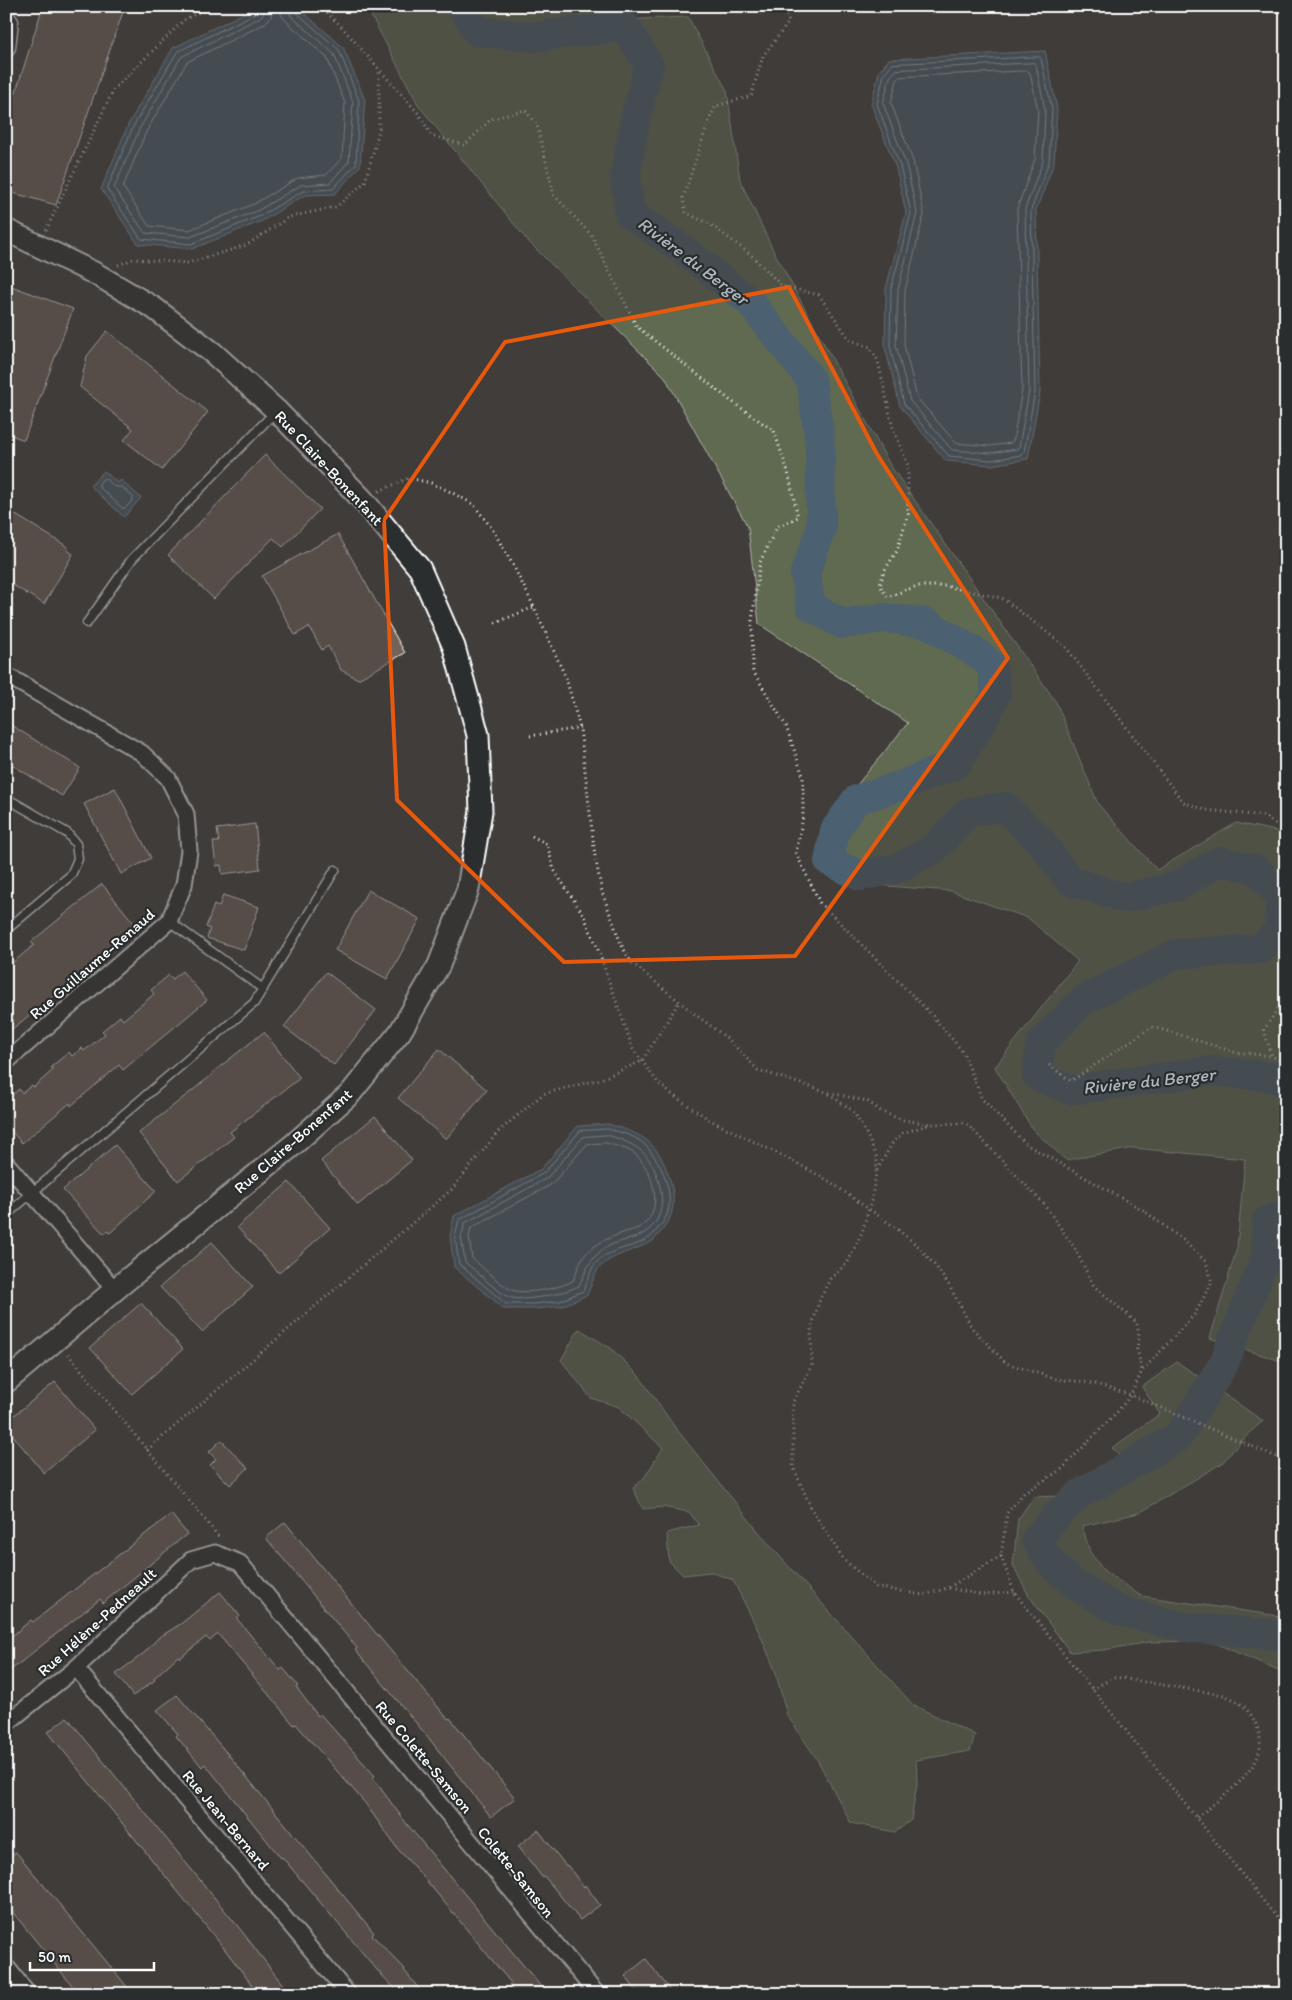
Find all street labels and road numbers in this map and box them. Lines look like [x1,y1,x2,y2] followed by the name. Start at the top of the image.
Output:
[271,407,387,529] street label: Rue Claire-Bonenfant
[26,904,159,1023] street label: Rue Guillaume-Renaud
[230,1085,356,1197] street label: Rue Claire-Bonenfant
[34,1564,160,1680] street label: Rue Hélène-Pedneault
[371,1697,477,1817] street label: Rue Colette-Samson
[179,1766,274,1874] street label: Rue Jean-Bernard
[474,1823,558,1921] street label: Colette-Samson

